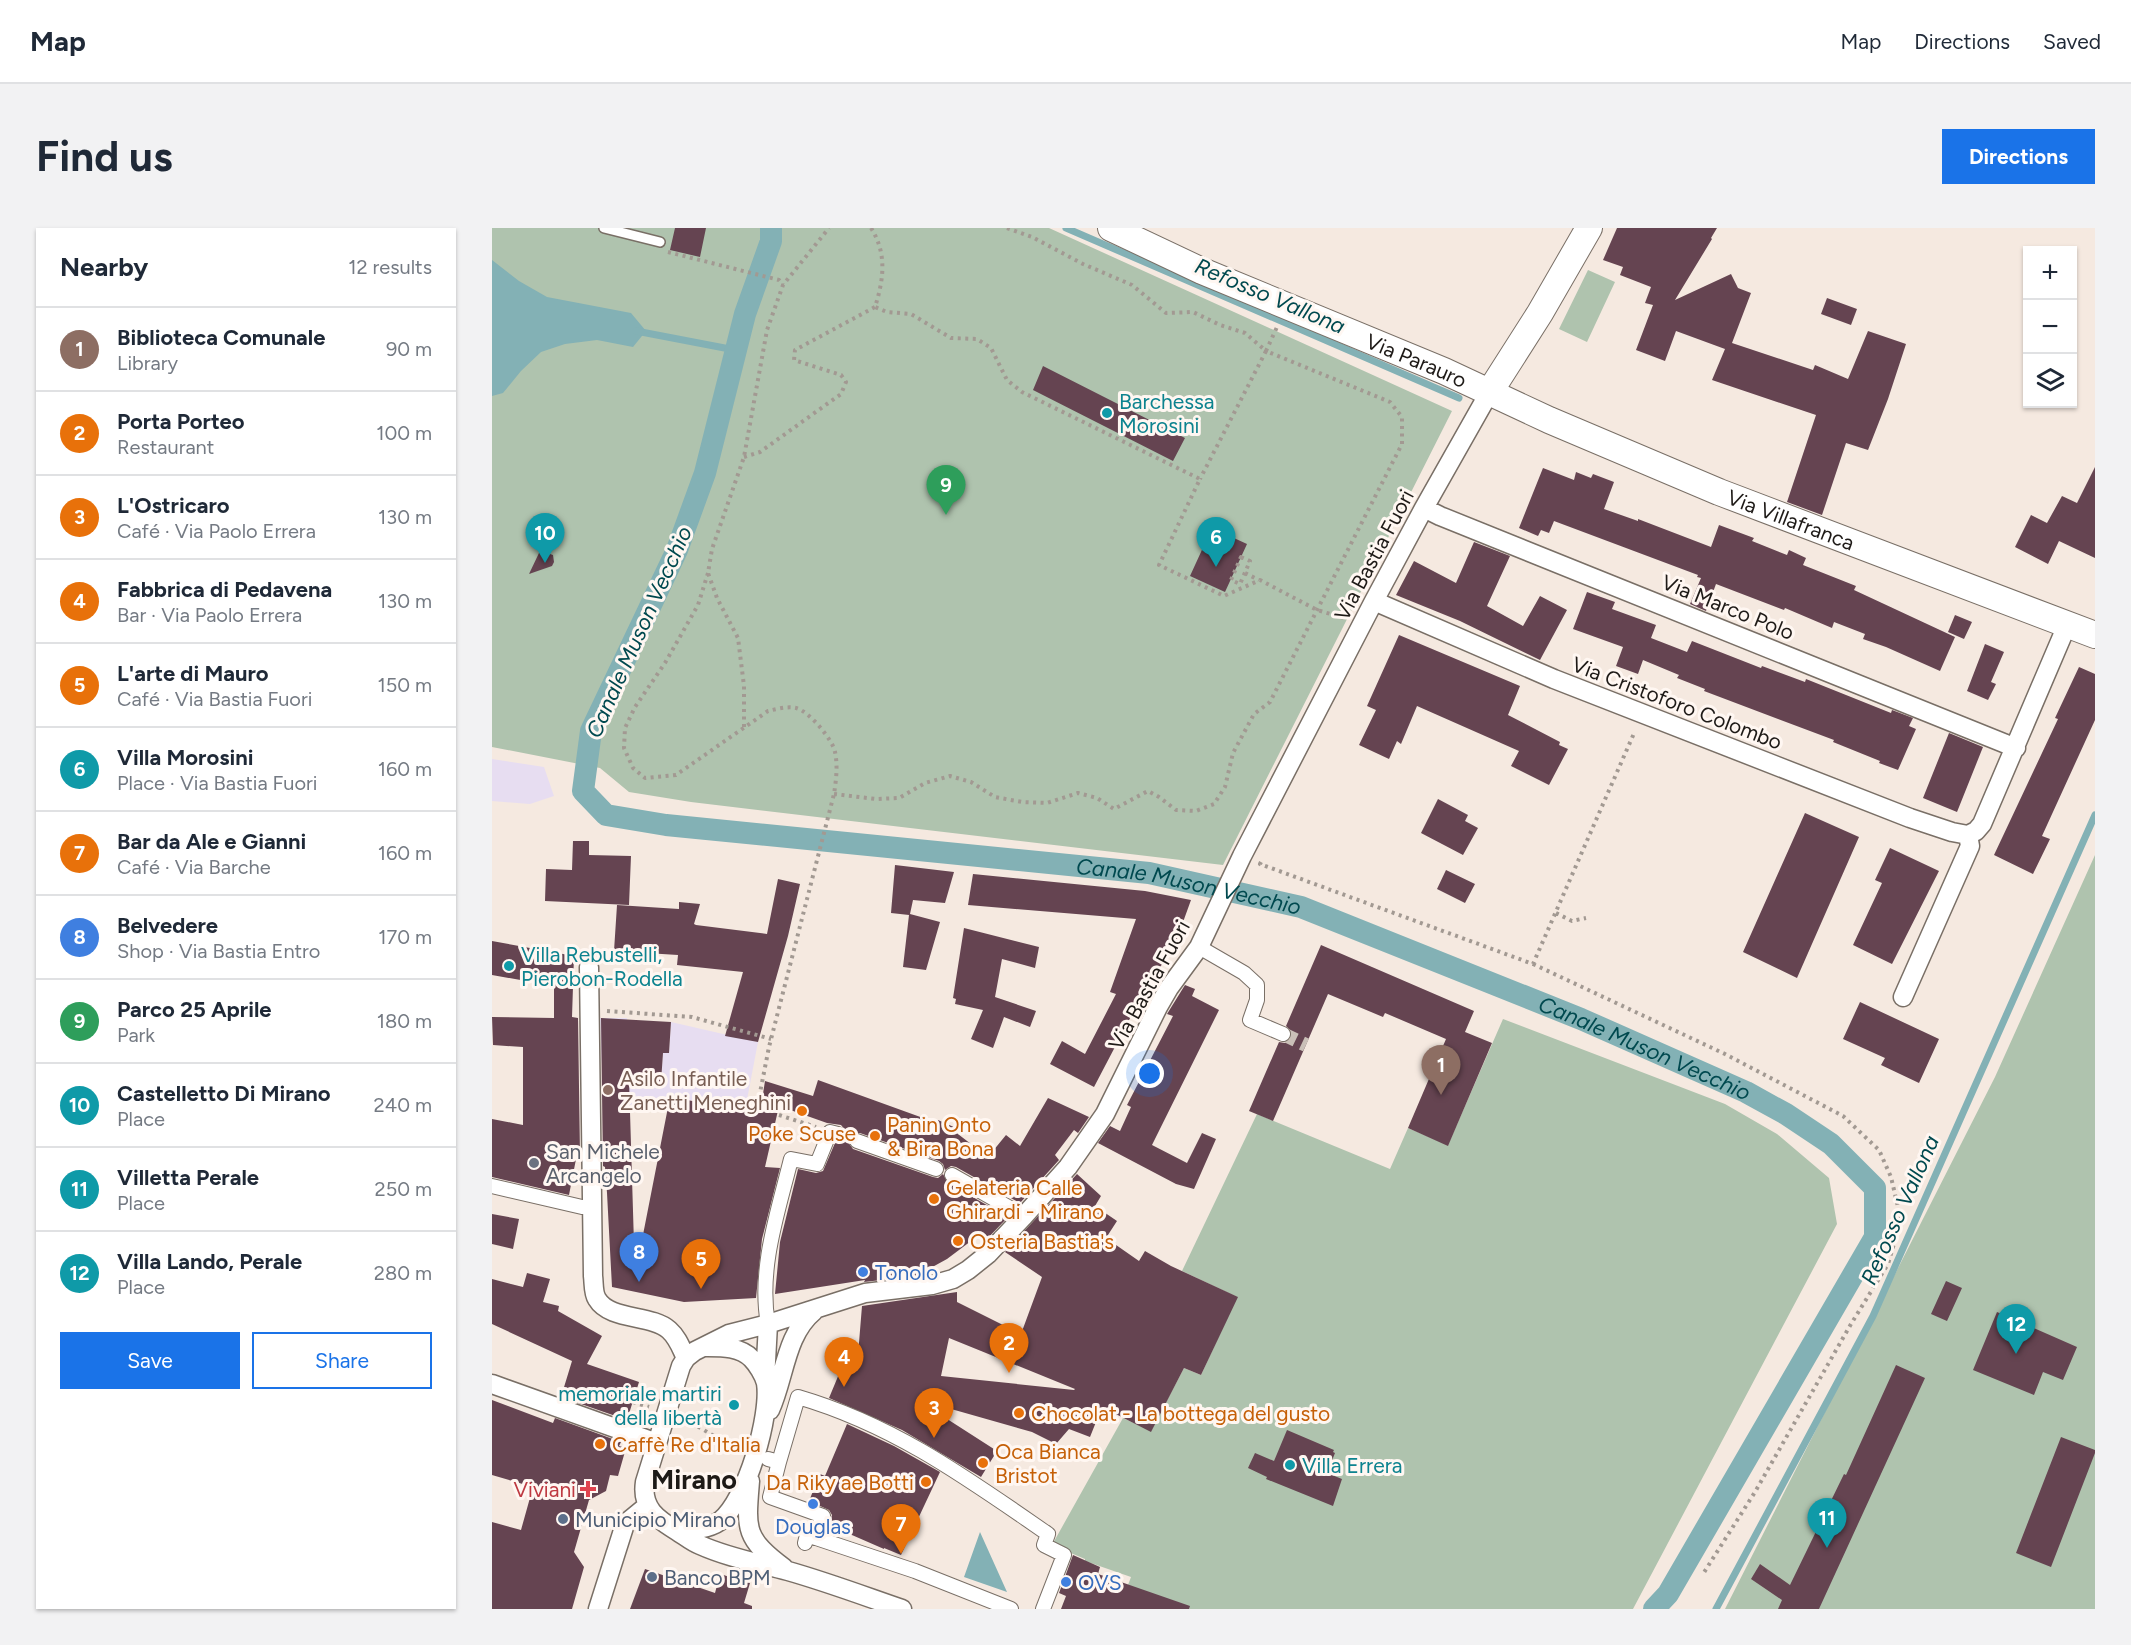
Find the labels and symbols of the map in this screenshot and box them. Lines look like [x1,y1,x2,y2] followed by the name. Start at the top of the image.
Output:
[1191,252,1349,340] water label: Refosso Vallona
[1363,328,1471,392] street label: Via Parauro
[1119,389,1214,438] place label: Barchessa Morosini
[1100,406,1114,420] marker: Barchessa Morosini
[926,466,966,515] pin: 9
[1724,484,1858,555] street label: Via Villafranca
[1329,485,1419,625] street label: Via Bastia Fuori
[526,514,564,563] pin: 10
[1196,518,1236,567] pin: 6
[580,522,698,742] water label: Canale Muson Vecchio
[1658,569,1798,645] street label: Via Marco Polo
[1568,651,1786,755] street label: Via Cristoforo Colombo
[1075,852,1304,920] water label: Canale Muson Vecchio
[1103,916,1195,1054] street label: Via Bastia Fuori
[521,942,683,991] place label: Villa Rebustelli, Pierobon-Rodella
[502,959,516,973] marker: Villa Rebustelli, Pierobon-Rodella
[1535,990,1755,1106] water label: Canale Muson Vecchio
[1422,1046,1460,1095] pin: 1
[1135,1059,1164,1088] your location
[620,1066,791,1115] place label: Asilo Infantile Zanetti Meneghini
[601,1083,615,1097] marker: Asilo Infantile Zanetti Meneghini
[795,1104,809,1118] marker: Poke Scuse
[887,1112,994,1161] place label: Panin Onto & Bira Bona
[748,1121,856,1146] place label: Poke Scuse
[868,1129,882,1143] marker: Panin Onto & Bira Bona
[1855,1131,1945,1289] water label: Refosso Vallona
[546,1139,660,1188] place label: San Michele Arcangelo
[527,1156,541,1170] marker: San Michele Arcangelo
[946,1175,1104,1224] place label: Gelateria Calle Ghirardi - Mirano
[927,1192,941,1206] marker: Gelateria Calle Ghirardi - Mirano
[970,1229,1114,1254] place label: Osteria Bastia's
[620,1232,658,1282] pin: 8
[951,1234,965,1248] marker: Osteria Bastia's
[682,1240,720,1289] pin: 5
[875,1260,938,1285] place label: Tonolo
[856,1265,870,1279] marker: Tonolo
[1996,1304,2036,1354] pin: 12
[990,1324,1028,1373] pin: 2
[824,1338,864,1387] pin: 4
[558,1381,722,1430] place label: memoriale martiri della libertà
[914,1388,954,1438] pin: 3
[727,1398,741,1412] marker: memoriale martiri della libertà
[1031,1401,1330,1426] place label: Chocolat - La bottega del gusto
[1012,1406,1026,1420] marker: Chocolat - La bottega del gusto
[612,1432,761,1457] place label: Caffè Re d'Italia
[593,1437,607,1451] marker: Caffè Re d'Italia
[995,1439,1101,1488] place label: Oca Bianca Bristot
[1302,1453,1402,1478] place label: Villa Errera
[976,1456,990,1470] marker: Oca Bianca Bristot
[1283,1458,1297,1472] marker: Villa Errera
[651,1463,737,1496] district label: Mirano
[766,1470,914,1495] place label: Da Riky ae Botti
[919,1475,933,1489] marker: Da Riky ae Botti
[513,1477,576,1502] place label: Viviani
[581,1482,595,1496] marker: Viviani
[806,1497,820,1511] marker: Douglas
[1808,1498,1846,1548] pin: 11
[882,1504,920,1554] pin: 7
[575,1507,736,1532] place label: Municipio Mirano
[556,1512,570,1526] marker: Municipio Mirano
[775,1514,851,1539] place label: Douglas
[664,1565,771,1590] place label: Banco BPM
[645,1570,659,1584] marker: Banco BPM
[1078,1570,1122,1595] place label: OVS
[1059,1575,1073,1589] marker: OVS

